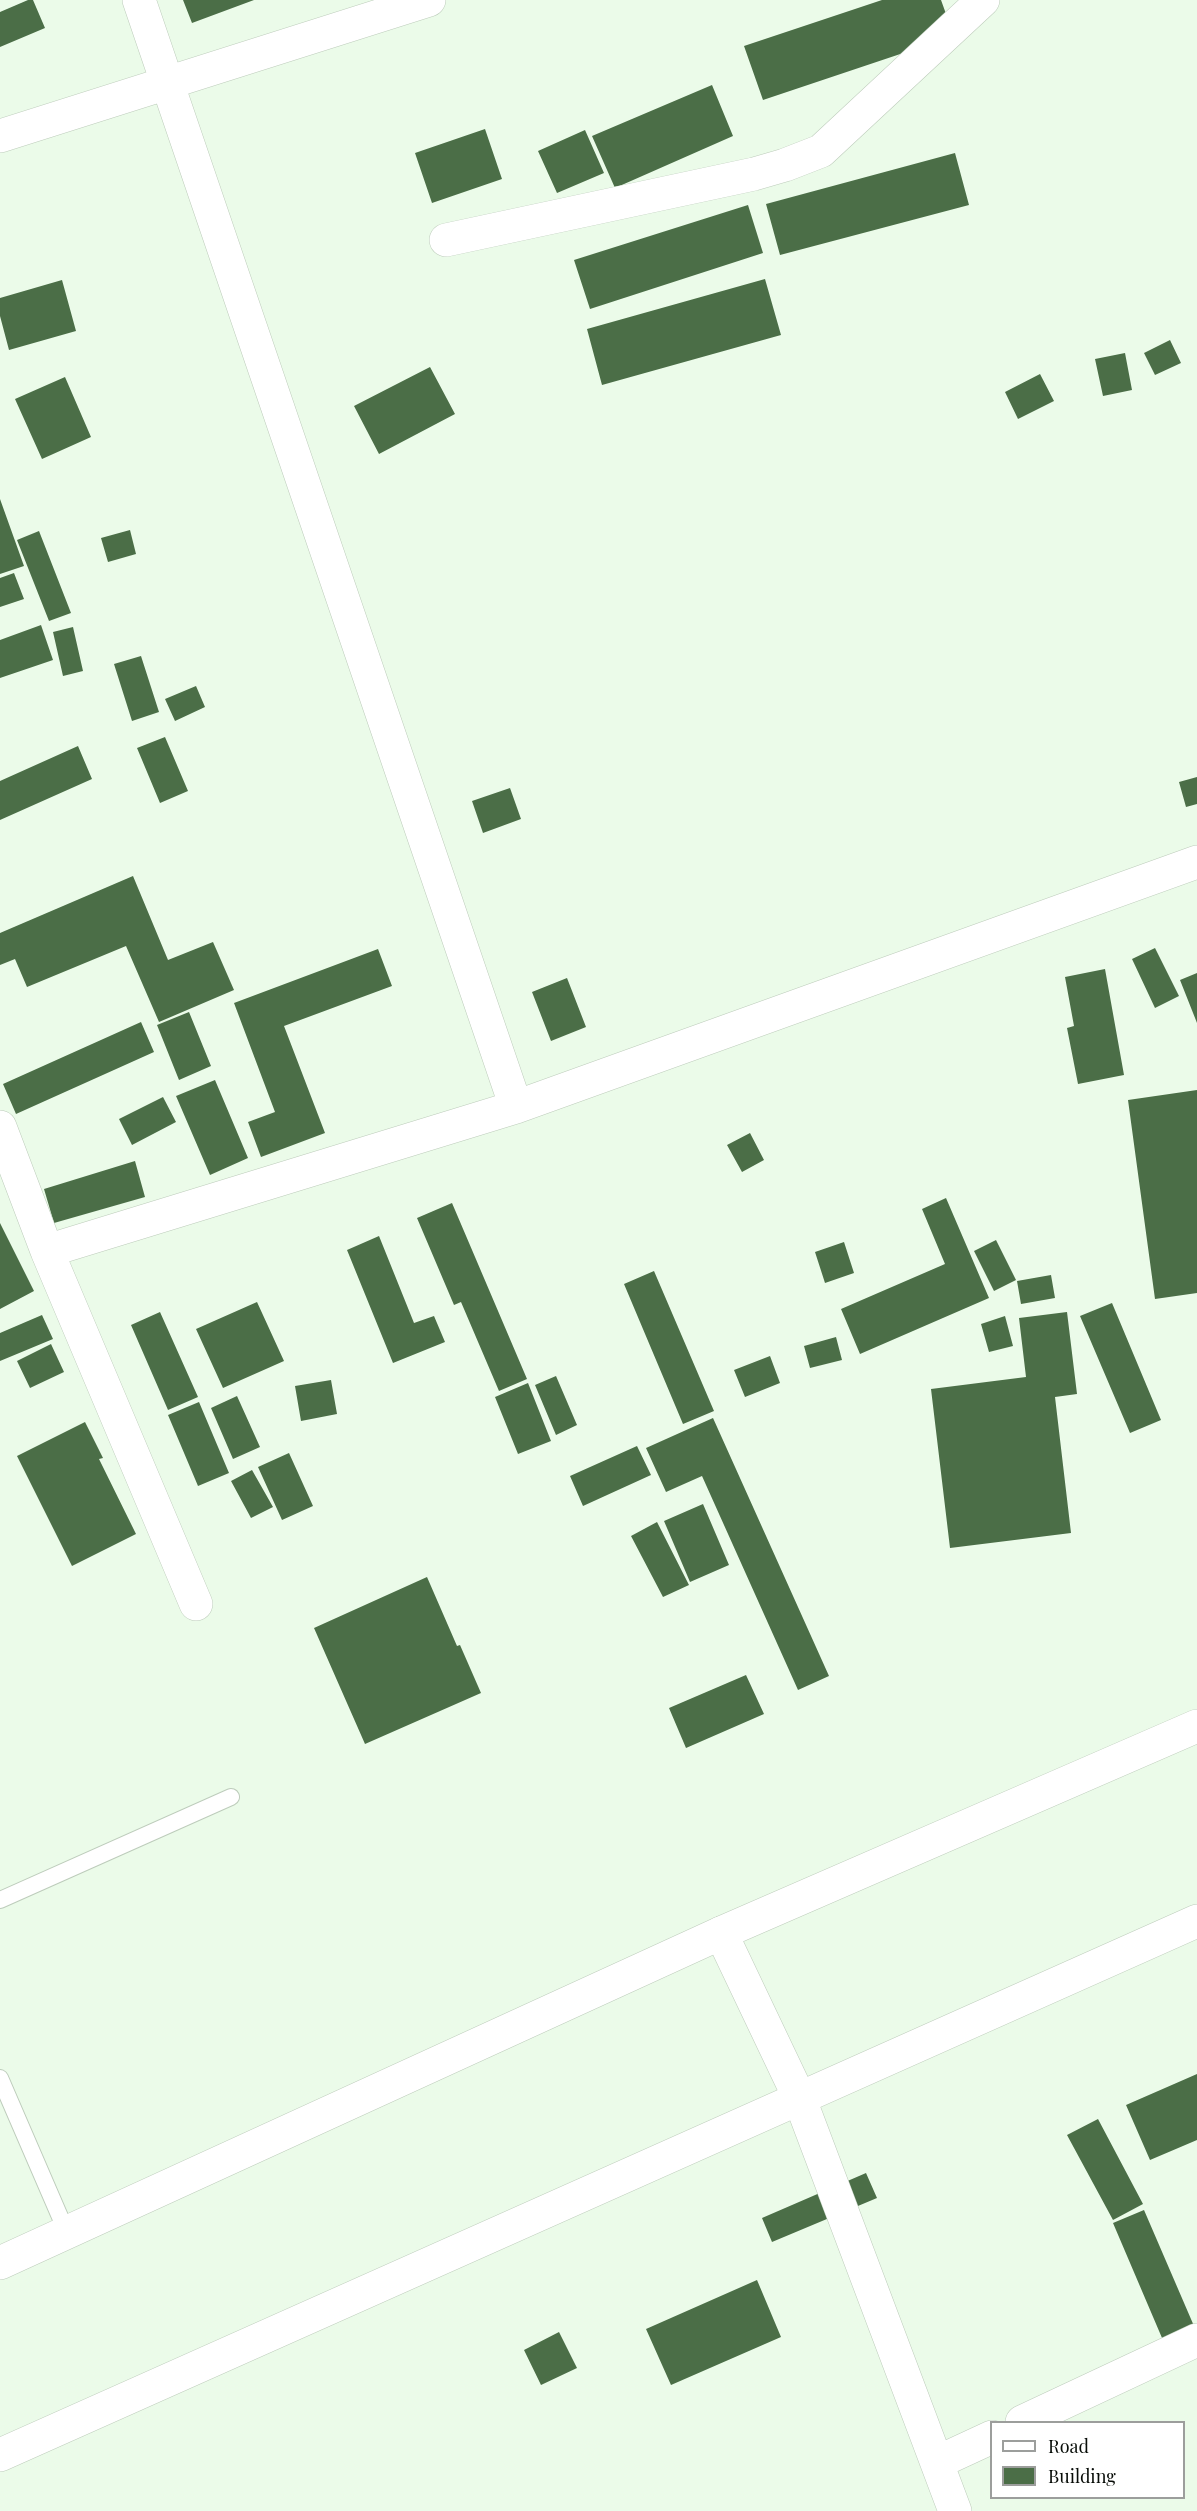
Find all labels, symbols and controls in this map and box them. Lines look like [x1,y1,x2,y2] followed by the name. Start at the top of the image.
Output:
[990,2421,1185,2499] legend
[1048,2434,1089,2458] text: Road
[1048,2464,1116,2488] text: Building

